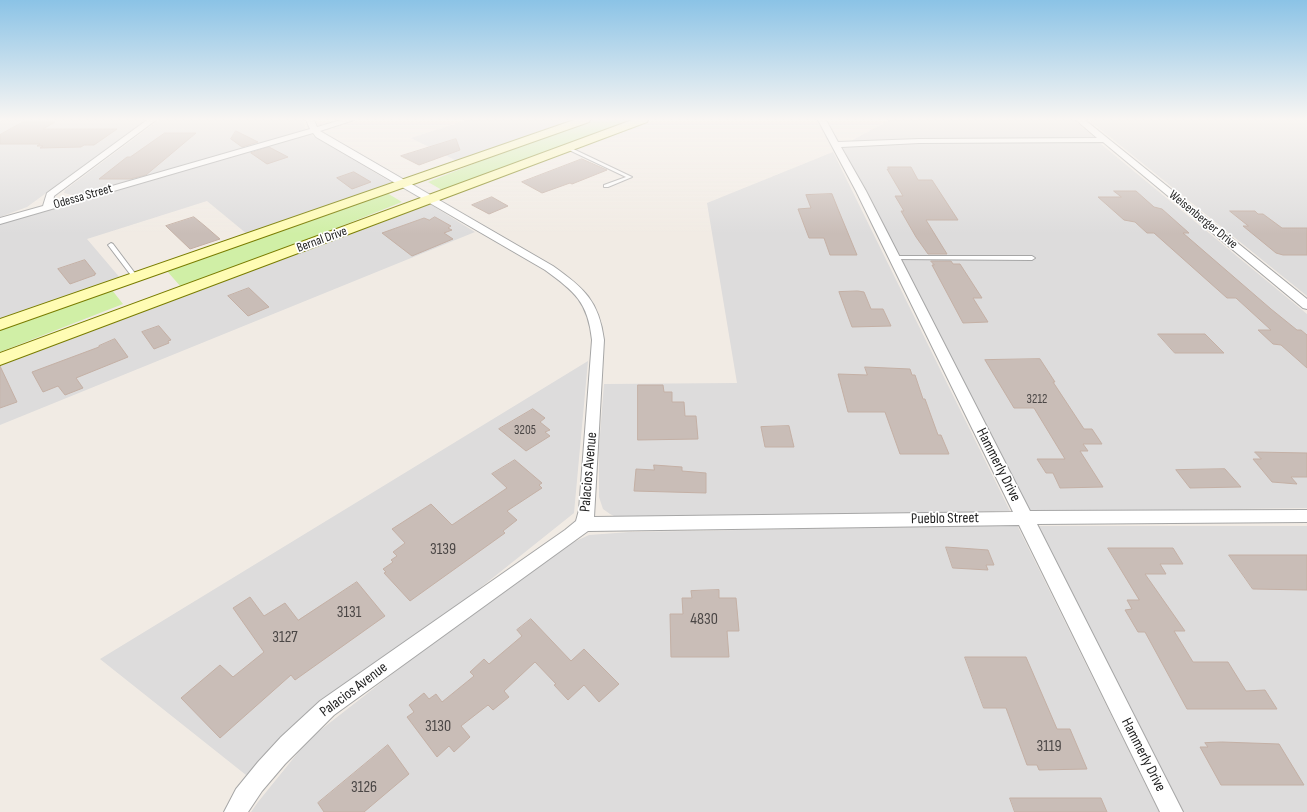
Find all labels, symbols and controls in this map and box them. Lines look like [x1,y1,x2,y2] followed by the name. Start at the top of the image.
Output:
[52,181,114,213] street label: Odessa Street
[1165,187,1241,253] street label: Weisenberger Drive
[295,224,349,256] street label: Bernal Drive
[1027,392,1047,408] house number: 3212
[514,423,536,439] house number: 3205
[972,425,1024,505] street label: Hammerly Drive
[577,431,601,513] street label: Palacios Avenue
[911,509,979,529] street label: Pueblo Street
[430,540,456,560] house number: 3139
[337,603,361,623] house number: 3131
[690,610,718,630] house number: 4830
[272,628,298,648] house number: 3127
[317,659,391,721] street label: Palacios Avenue
[1117,715,1169,795] street label: Hammerly Drive
[425,717,451,737] house number: 3130
[1037,737,1061,757] house number: 3119
[351,778,377,798] house number: 3126

